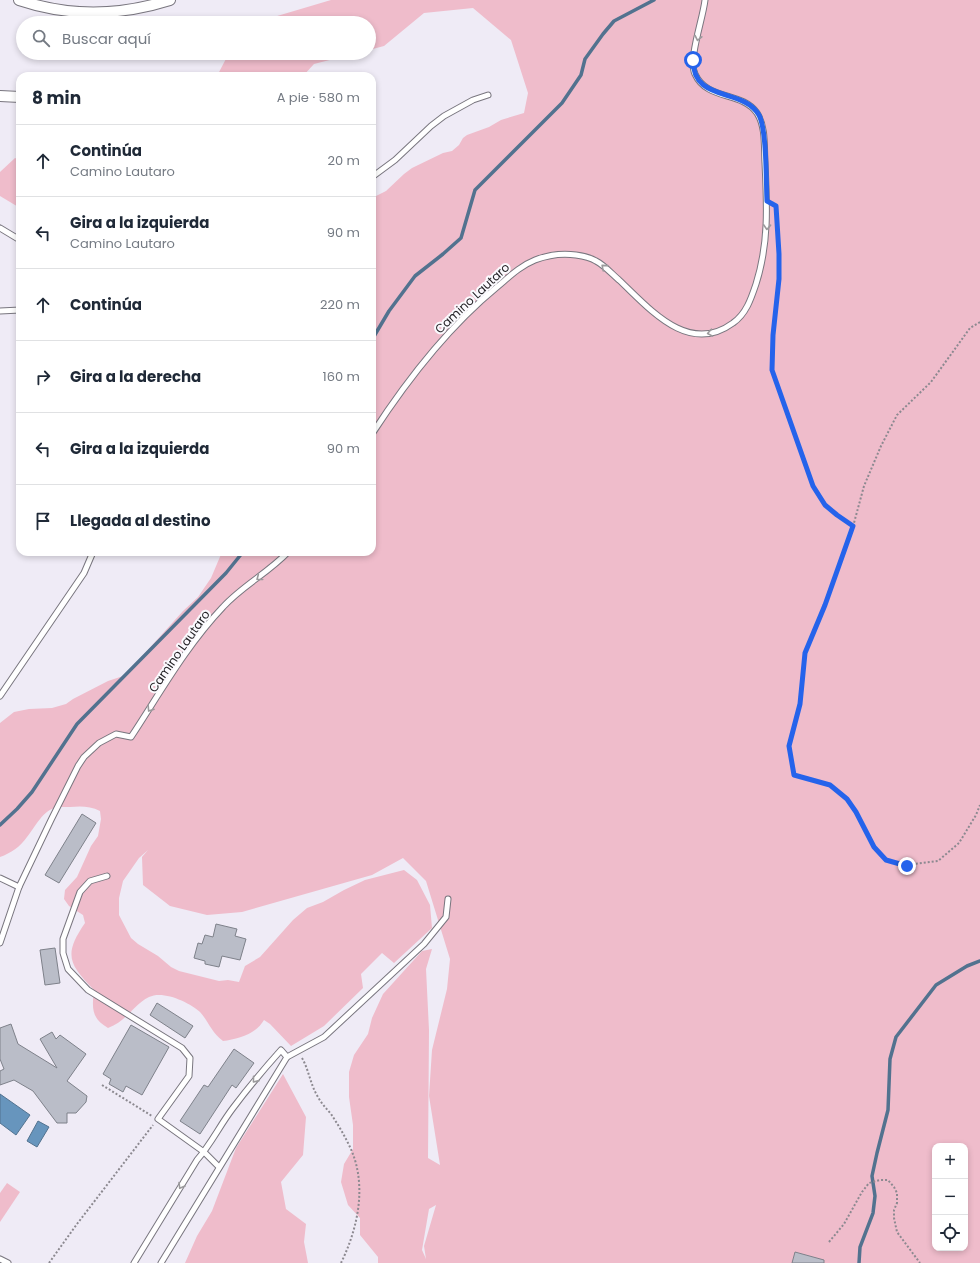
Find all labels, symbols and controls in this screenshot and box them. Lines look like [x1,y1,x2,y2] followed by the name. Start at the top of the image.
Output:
[16,16,376,60] search box
[30,27,52,49] icon: search
[62,28,151,49] text: Buscar aquí
[694,35,702,41] one-way arrow
[684,51,702,69] route start
[32,86,81,110] text: 8 min
[277,88,360,107] text: A pie · 580 m
[70,140,142,161] text: Continúa
[32,150,54,172] icon: ahead
[327,151,360,170] text: 20 m
[70,162,175,181] text: Camino Lautaro
[70,212,209,233] text: Gira a la izquierda
[32,222,54,244] icon: left
[327,223,360,242] text: 90 m
[762,224,771,230] one-way arrow
[70,234,175,253] text: Camino Lautaro
[431,259,513,337] street label: Camino Lautaro
[601,264,608,271] one-way arrow
[32,294,54,316] icon: ahead
[70,294,142,315] text: Continúa
[320,295,360,314] text: 220 m
[707,328,713,337] one-way arrow
[32,366,54,388] icon: right
[70,366,201,387] text: Gira a la derecha
[323,367,360,386] text: 160 m
[32,438,54,460] icon: left
[70,438,209,459] text: Gira a la izquierda
[327,439,360,458] text: 90 m
[32,510,54,532] icon: arrive
[70,510,211,531] text: Llegada al destino
[256,573,263,580] one-way arrow
[144,606,214,696] street label: Camino Lautaro
[147,705,155,712] one-way arrow
[898,857,916,875] route end
[253,1075,260,1082] one-way arrow
[932,1143,968,1251] map controls
[932,1143,968,1179] button: +
[932,1179,968,1215] button: −
[178,1182,186,1189] one-way arrow
[932,1215,968,1251] button: locate

